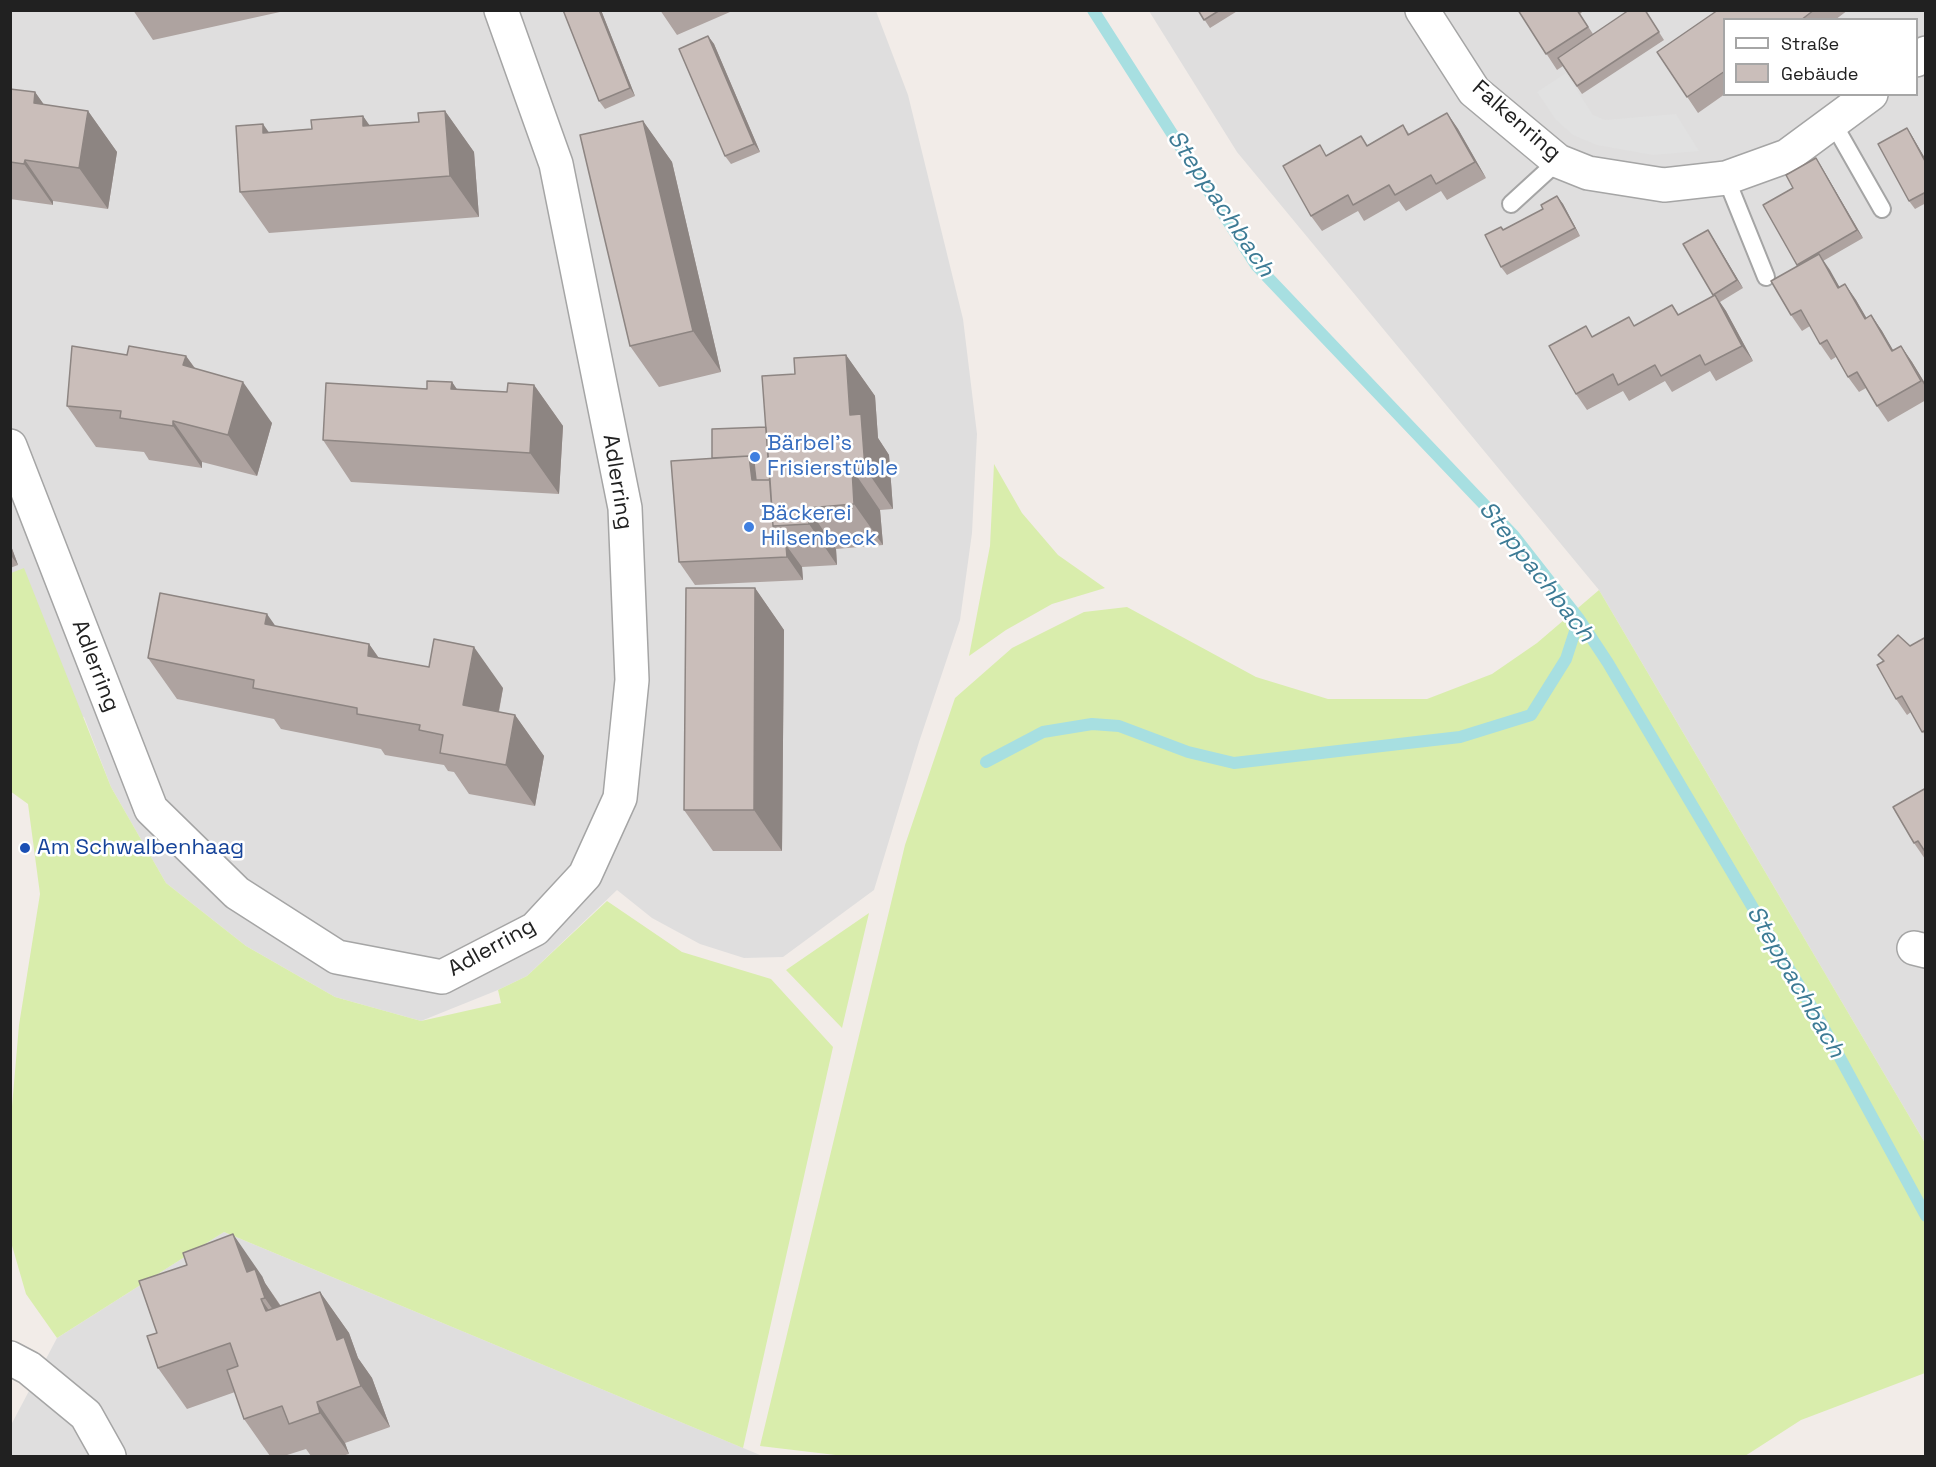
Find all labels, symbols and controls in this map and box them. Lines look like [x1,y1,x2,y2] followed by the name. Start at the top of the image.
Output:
[1723,18,1918,96] legend
[1781,32,1839,55] text: Straße
[1781,62,1859,85] text: Gebäude
[1466,75,1566,167] street label: Falkenring
[1160,125,1280,283] water label: Steppachbach
[767,431,898,482] place label: Bärbel's Frisierstüble
[596,433,638,531] street label: Adlerring
[748,450,762,464] marker: Bärbel's Frisierstüble
[1472,496,1600,648] water label: Steppachbach
[761,501,876,552] place label: Bäckerei Hilsenbeck
[742,520,756,534] marker: Bäckerei Hilsenbeck
[65,616,125,716] street label: Adlerring
[37,835,244,861] place label: Am Schwalbenhaag
[18,841,32,855] marker: Am Schwalbenhaag
[1740,901,1850,1063] water label: Steppachbach
[444,913,540,983] street label: Adlerring

